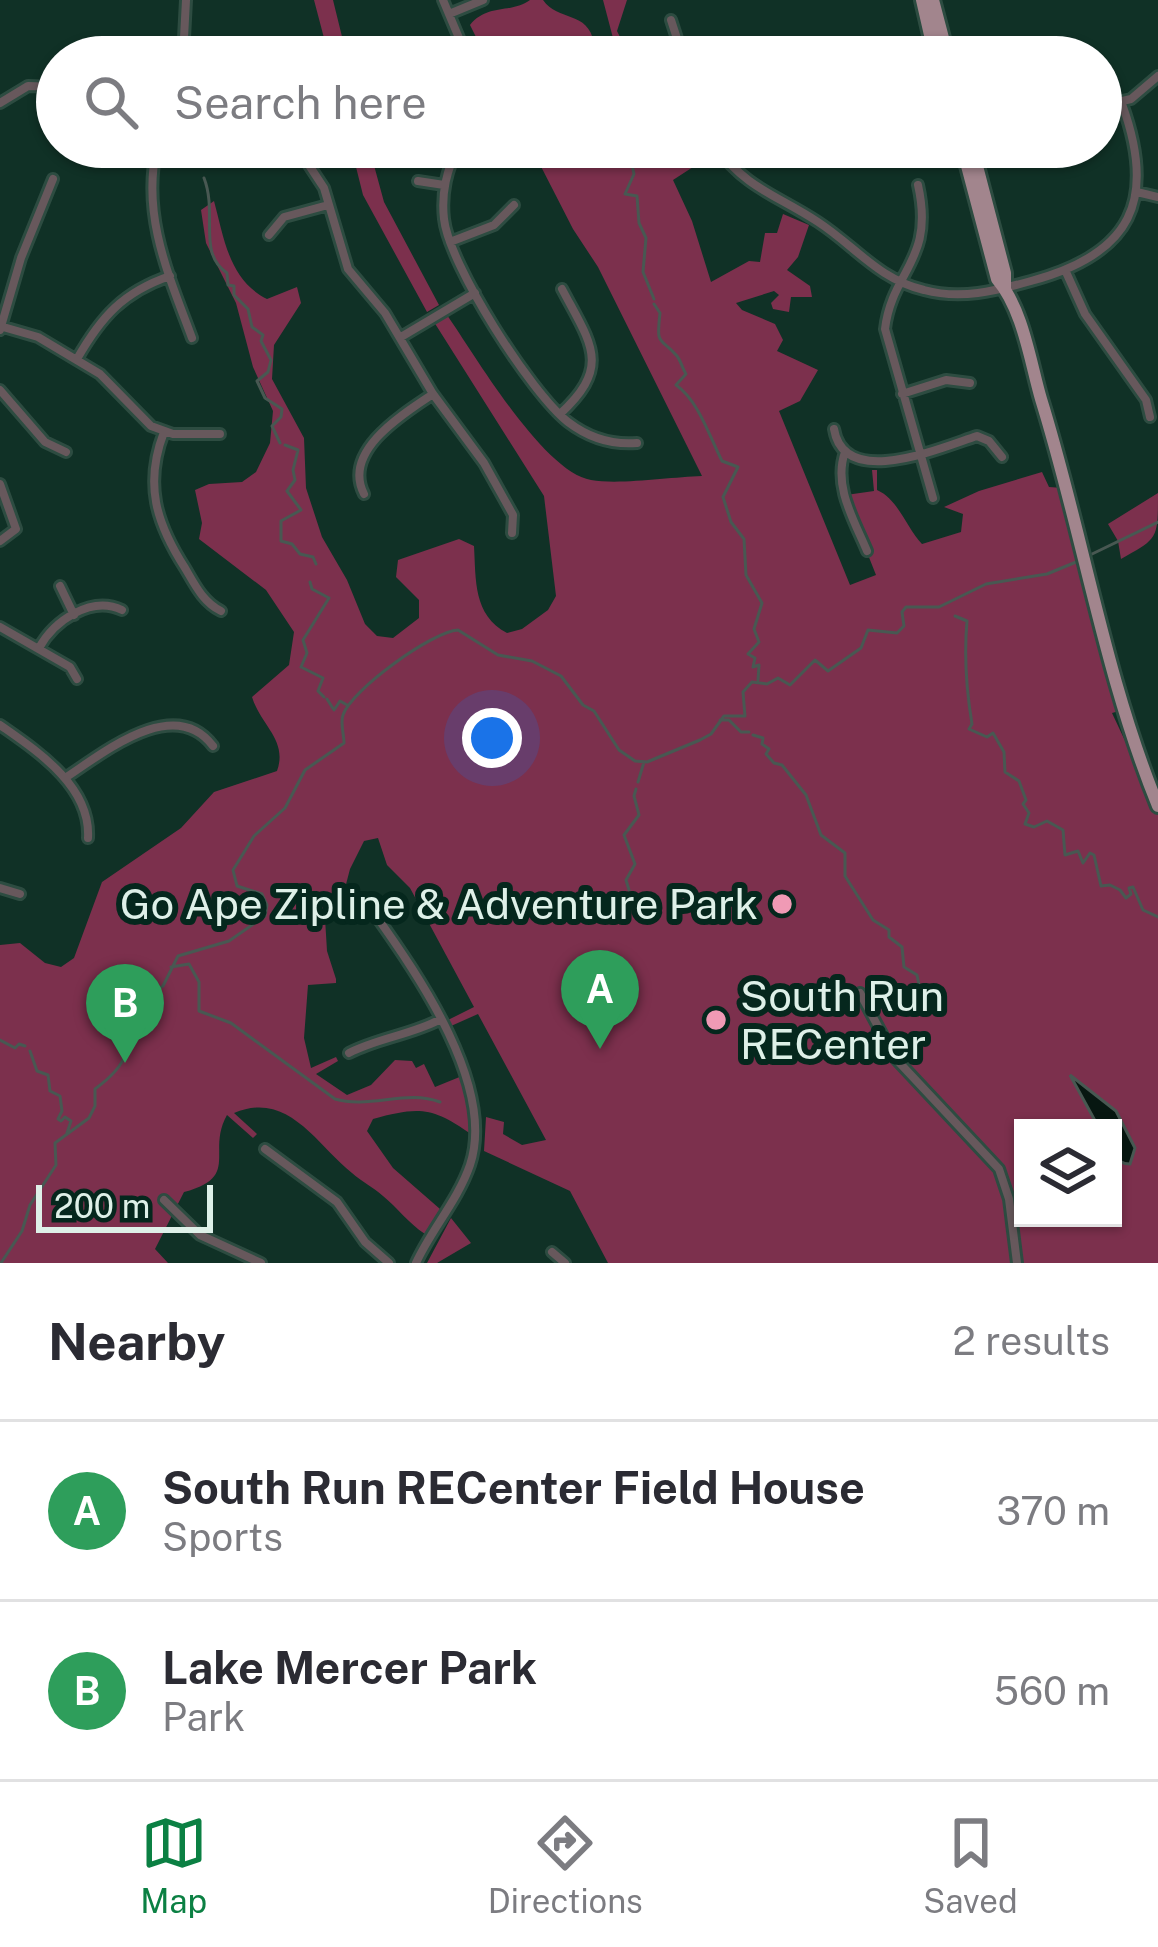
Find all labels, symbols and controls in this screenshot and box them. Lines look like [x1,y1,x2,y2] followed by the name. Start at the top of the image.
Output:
[36,36,1122,168] search box
[78,69,144,135] icon: search
[174,76,427,129] text: Search here
[462,708,522,768] your location
[120,879,758,928] place label: Go Ape Zipline & Adventure Park
[769,891,795,917] marker: Go Ape Zipline & Adventure Park
[561,950,639,1049] pin: A
[86,964,164,1063] pin: B
[740,971,944,1068] place label: South Run RECenter
[703,1007,729,1033] marker: South Run RECenter
[1014,1119,1122,1227] map controls
[1014,1119,1122,1227] button: layers
[36,1179,213,1232] scale bar
[54,1187,150,1225] text: 200 m
[48,1312,225,1371] text: Nearby
[953,1318,1110,1364] text: 2 results
[162,1461,865,1514] text: South Run RECenter Field House
[73,1488,101,1534] text: A
[996,1488,1110,1534] text: 370 m
[162,1514,283,1560] text: Sports
[162,1641,537,1694] text: Lake Mercer Park
[74,1668,100,1714] text: B
[994,1668,1110,1714] text: 560 m
[162,1694,245,1740] text: Park
[140,1810,207,1920] tab: Map
[488,1810,643,1920] tab: Directions
[923,1810,1018,1920] tab: Saved

